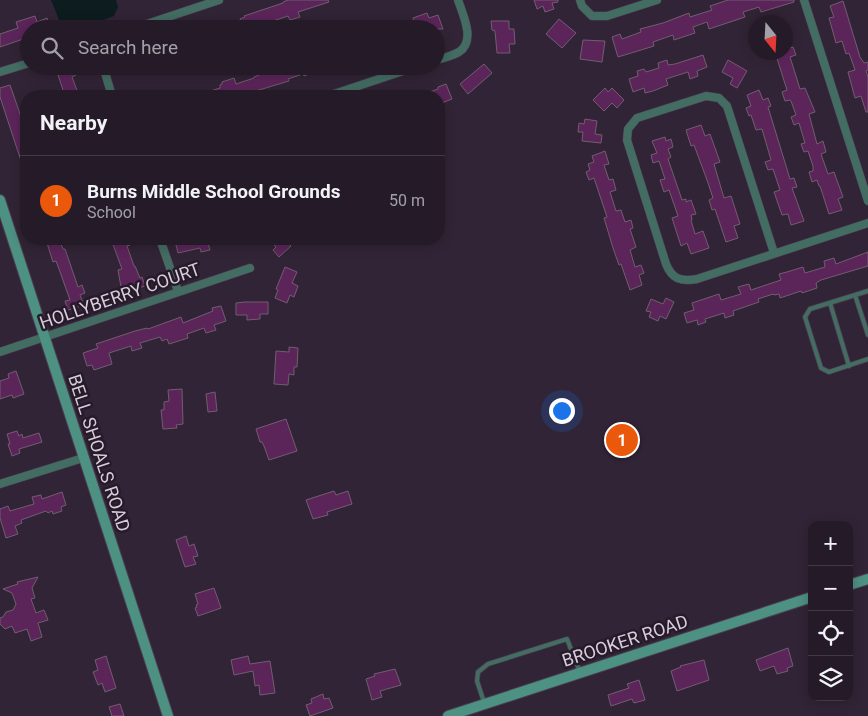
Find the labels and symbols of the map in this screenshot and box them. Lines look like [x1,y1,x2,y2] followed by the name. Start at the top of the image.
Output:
[748,15,793,60] north arrow
[37,258,203,333] street label: HOLLYBERRY COURT
[64,371,135,534] street label: BELL SHOALS ROAD
[549,398,575,424] your location
[606,421,638,459] pin: 1
[559,610,690,671] street label: BROOKER ROAD

